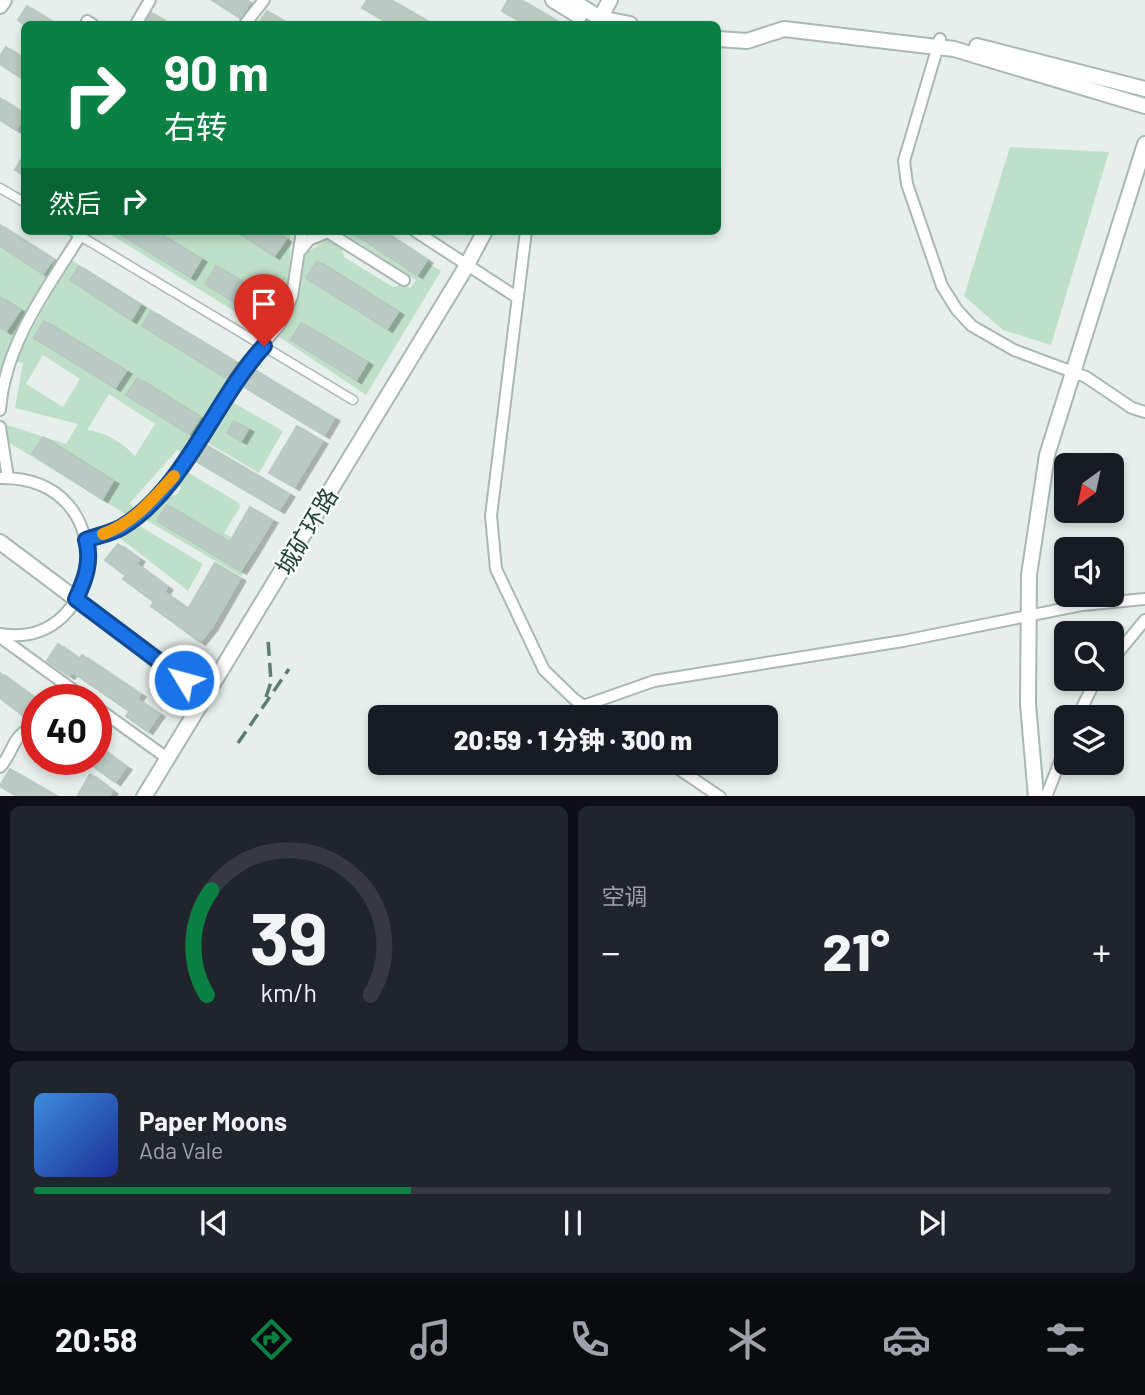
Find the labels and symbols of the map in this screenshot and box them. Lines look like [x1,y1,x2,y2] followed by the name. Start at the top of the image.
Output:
[234,274,294,346] pin
[1054,453,1124,523] north arrow
[269,482,343,580] street label: 城矿环路
[147,643,221,717] position arrow
[21,684,112,775] speed limit sign: 40

